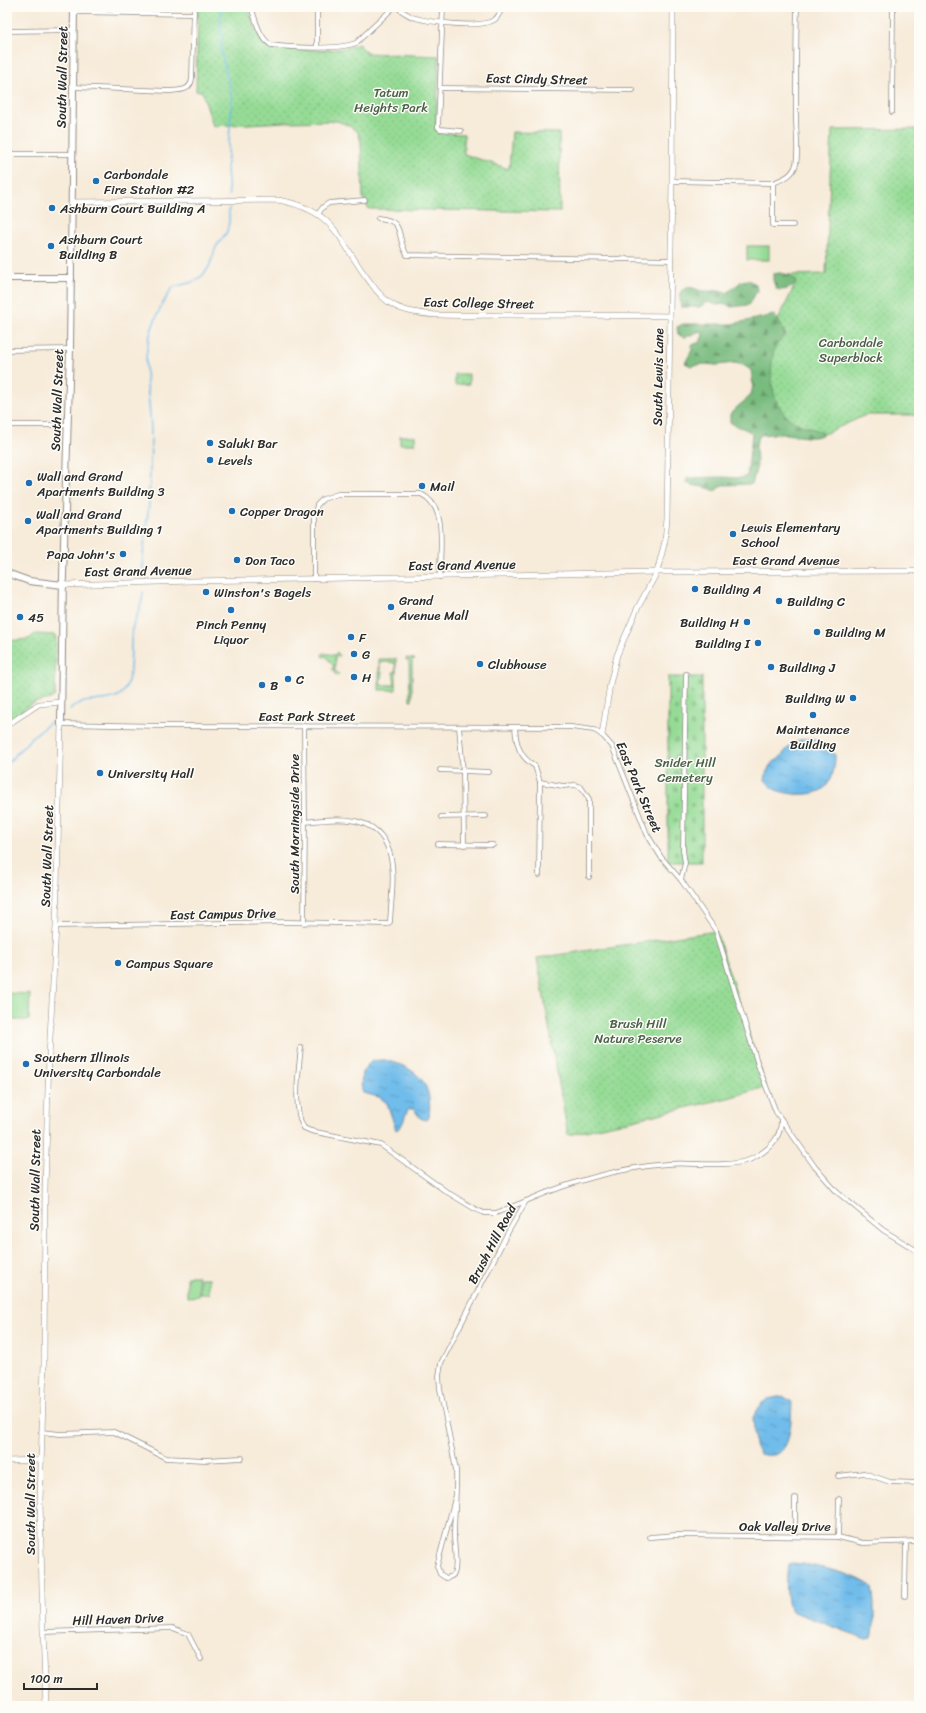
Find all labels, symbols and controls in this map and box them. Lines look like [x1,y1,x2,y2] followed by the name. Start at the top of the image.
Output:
[50,25,74,128] street label: South Wall Street
[486,67,589,91] street label: East Cindy Street
[354,81,428,119] park label: Tatum Heights Park
[104,163,195,201] place label: Carbondale Fire Station #2
[91,176,101,186] marker: Carbondale Fire Station #2
[59,197,206,220] place label: Ashburn Court Building A
[47,203,57,213] marker: Ashburn Court Building A
[58,228,143,266] place label: Ashburn Court Building B
[46,241,56,251] marker: Ashburn Court Building B
[423,291,535,315] street label: East College Street
[646,328,670,426] street label: South Lewis Lane
[819,331,883,369] park label: Carbondale Superblock
[44,348,70,451] street label: South Wall Street
[218,432,278,455] place label: Saluki Bar
[205,438,215,448] marker: Saluki Bar
[218,449,253,472] place label: Levels
[205,455,215,465] marker: Levels
[36,465,165,503] place label: Wall and Grand Apartments Building 3
[430,475,455,498] place label: Mail
[24,478,34,488] marker: Wall and Grand Apartments Building 3
[417,481,427,491] marker: Mail
[240,500,324,523] place label: Copper Dragon
[35,503,163,541] place label: Wall and Grand Apartments Building 1
[227,506,237,516] marker: Copper Dragon
[23,516,33,526] marker: Wall and Grand Apartments Building 1
[741,516,841,554] place label: Lewis Elementary School
[728,529,738,539] marker: Lewis Elementary School
[47,543,116,566] place label: Papa John's
[118,549,128,559] marker: Papa John's
[245,549,296,572] place label: Don Taco
[732,549,840,572] street label: East Grand Avenue
[408,553,516,577] street label: East Grand Avenue
[232,555,242,565] marker: Don Taco
[84,559,192,583] street label: East Grand Avenue
[703,578,761,601] place label: Building A
[214,581,311,604] place label: Winston's Bagels
[690,584,700,594] marker: Building A
[201,587,211,597] marker: Winston's Bagels
[398,589,469,627] place label: Grand Avenue Mall
[787,590,845,613] place label: Building C
[774,596,784,606] marker: Building C
[386,602,396,612] marker: Grand Avenue Mall
[226,605,236,615] marker: Pinch Penny Liquor
[28,606,44,629] place label: 45
[680,611,740,634] place label: Building H
[15,612,25,622] marker: 45
[196,613,266,651] place label: Pinch Penny Liquor
[742,617,752,627] marker: Building H
[825,621,886,644] place label: Building M
[359,626,367,649] place label: F
[812,627,822,637] marker: Building M
[346,632,356,642] marker: F
[695,632,751,655] place label: Building I
[753,638,763,648] marker: Building I
[362,643,370,666] place label: G
[349,649,359,659] marker: G
[488,653,547,676] place label: Clubhouse
[779,656,836,679] place label: Building J
[475,659,485,669] marker: Clubhouse
[766,662,776,672] marker: Building J
[362,666,372,689] place label: H
[296,668,304,691] place label: C
[349,672,359,682] marker: H
[270,674,278,697] place label: B
[283,674,293,684] marker: C
[257,680,267,690] marker: B
[785,687,846,710] place label: Building W
[848,693,858,703] marker: Building W
[258,705,356,728] street label: East Park Street
[808,710,818,720] marker: Maintenance Building
[776,718,850,756] place label: Maintenance Building
[609,738,669,836] street label: East Park Street
[654,751,716,789] park label: Snider Hill Cemetery
[283,754,306,894] street label: South Morningside Drive
[108,762,194,785] place label: University Hall
[95,768,105,778] marker: University Hall
[34,804,60,907] street label: South Wall Street
[170,902,277,926] street label: East Campus Drive
[126,952,213,975] place label: Campus Square
[113,958,123,968] marker: Campus Square
[594,1012,682,1050] park label: Brush Hill Nature Peserve
[34,1046,161,1084] place label: Southern Illinois University Carbondale
[21,1059,31,1069] marker: Southern Illinois University Carbondale
[23,1128,47,1231] street label: South Wall Street
[461,1199,523,1288] street label: Brush Hill Road
[19,1453,42,1555] street label: South Wall Street
[739,1515,831,1538] street label: Oak Valley Drive
[72,1606,164,1632] street label: Hill Haven Drive
[24,1665,97,1691] scale bar
[30,1668,63,1690] text: 100 m

